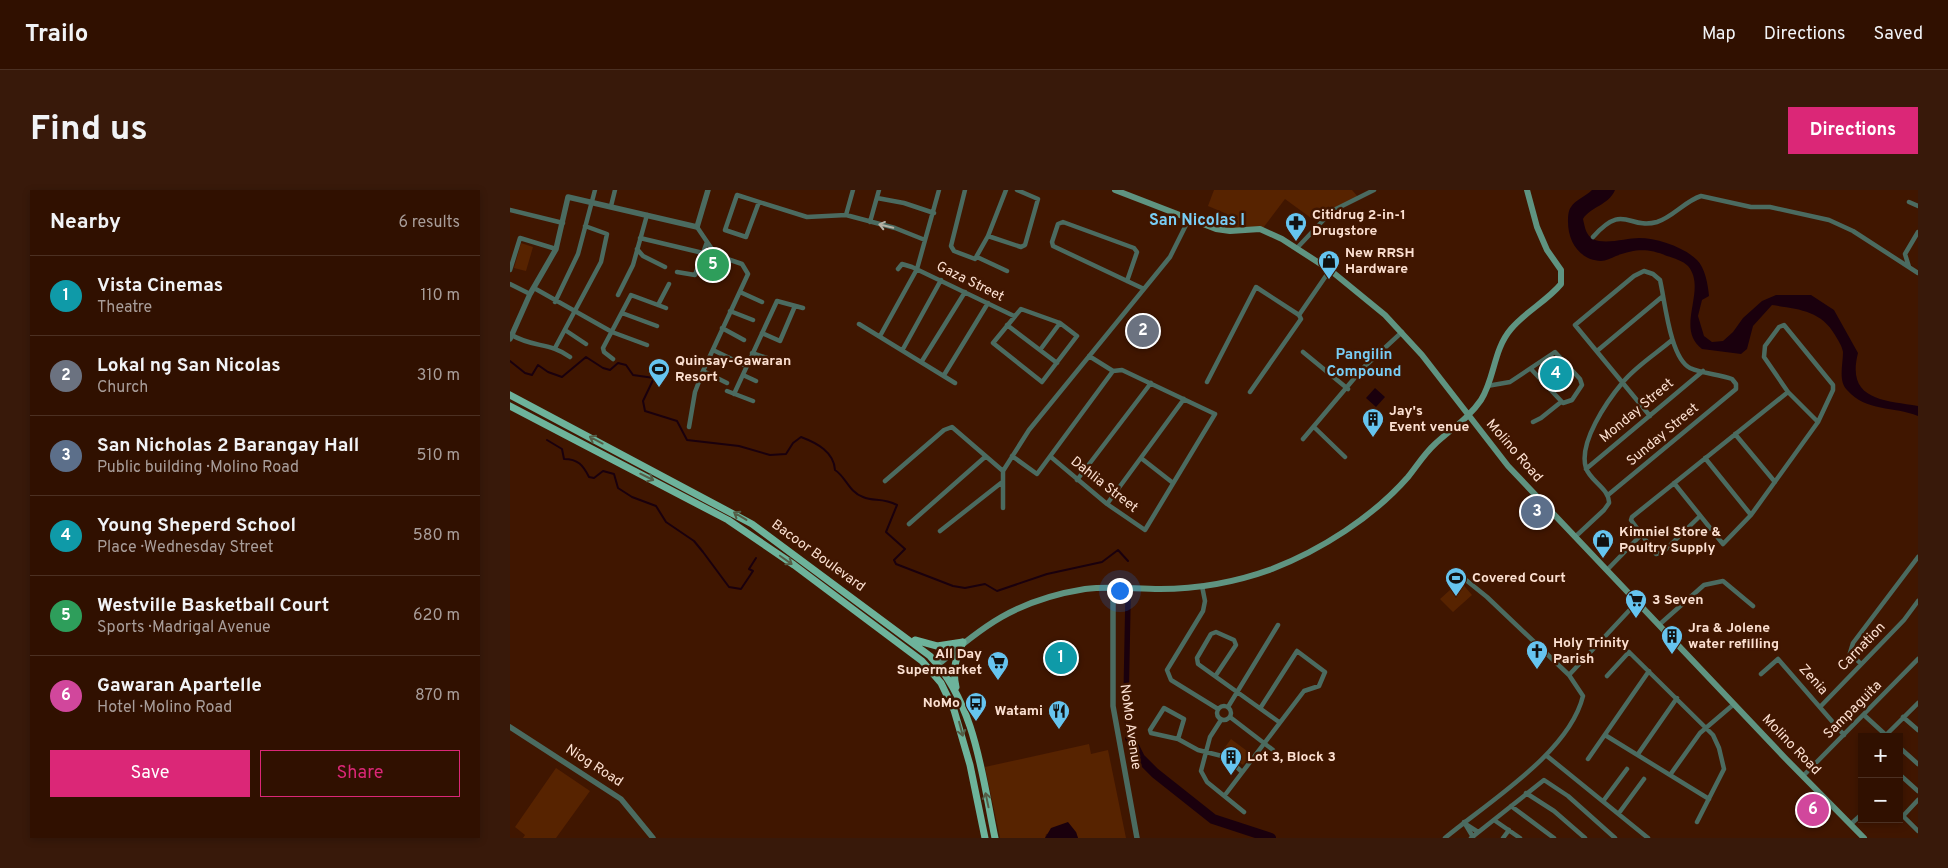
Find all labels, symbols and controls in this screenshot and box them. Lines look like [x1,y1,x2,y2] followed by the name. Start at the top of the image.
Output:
[25,20,88,50] text: Trailo
[1702,23,1736,46] text: Map
[1764,23,1846,46] text: Directions
[1874,23,1923,46] text: Saved
[1788,107,1918,154] button: Directions
[30,108,148,152] text: Find us
[1312,207,1406,240] place label: Citidrug 2-in-1 Drugstore
[50,209,121,236] text: Nearby
[1149,211,1245,231] district label: San Nicolas I
[1284,211,1308,242] pharmacy icon: Citidrug 2-in-1 Drugstore
[398,213,460,233] text: 6 results
[879,221,895,230] one-way arrow
[1345,245,1415,278] place label: New RRSH Hardware
[697,246,729,284] pin: 5
[1317,249,1341,280] shop icon: New RRSH Hardware
[933,258,1007,306] street label: Gaza Street
[97,274,223,298] text: Vista Cinemas
[63,286,69,306] text: 1
[420,286,460,306] text: 110 m
[97,298,152,318] text: Theatre
[1127,312,1159,350] pin: 2
[1327,346,1401,382] district label: Pangilin Compound
[675,353,791,386] place label: Quinsay-Gawaran Resort
[97,354,281,378] text: Lokal ng San Nicolas
[1540,355,1572,393] pin: 4
[647,357,671,388] sports icon: Quinsay-Gawaran Resort
[61,366,71,386] text: 2
[417,366,460,386] text: 310 m
[1596,375,1678,447] street label: Monday Street
[97,378,148,398] text: Church
[1623,400,1703,470] street label: Sunday Street
[1389,403,1469,436] place label: Jay's Event venue
[1361,407,1385,438] building icon: Jay's Event venue
[1482,416,1546,486] street label: Molino Road
[97,434,359,458] text: San Nicholas 2 Barangay Hall
[589,435,604,445] one-way arrow
[61,446,71,466] text: 3
[417,446,460,466] text: 510 m
[1067,453,1141,517] street label: Dahlia Street
[97,458,299,478] text: Public building · Molino Road
[639,473,654,482] one-way arrow
[1521,493,1553,531] pin: 3
[733,511,747,521] one-way arrow
[97,514,296,538] text: Young Sheperd School
[768,516,868,596] street label: Bacoor Boulevard
[1619,524,1721,557] place label: Kimniel Store & Poultry Supply
[61,526,71,546] text: 4
[413,526,460,546] text: 580 m
[1591,528,1615,559] shop icon: Kimniel Store & Poultry Supply
[97,538,274,558] text: Place · Wednesday Street
[779,555,793,565] one-way arrow
[1444,566,1468,597] sports icon: Covered Court
[1472,570,1566,587] place label: Covered Court
[1107,578,1133,604] your location
[1624,588,1648,619] supermarket icon: 3 Seven
[1652,592,1704,609] place label: 3 Seven
[97,594,329,618] text: Westville Basketball Court
[61,606,71,626] text: 5
[413,606,460,626] text: 620 m
[97,618,271,638] text: Sports · Madrigal Avenue
[1835,619,1889,675] street label: Carnation
[1688,620,1779,653] place label: Jra & Jolene water refilling
[1660,624,1684,655] building icon: Jra & Jolene water refilling
[1553,635,1629,668] place label: Holy Trinity Parish
[1045,639,1077,677] pin: 1
[1525,639,1549,670] church icon: Holy Trinity Parish
[897,646,982,679] place label: All Day Supermarket
[986,650,1010,681] supermarket icon: All Day Supermarket
[1795,661,1831,699] street label: Zenia
[97,674,262,698] text: Gawaran Apartelle
[1820,677,1886,743] street label: Sampaguita
[1116,683,1144,771] street label: NoMo Avenue
[61,686,71,706] text: 6
[415,686,460,706] text: 870 m
[964,691,988,722] bus stop icon: NoMo
[923,695,960,712] place label: NoMo
[97,698,232,718] text: Hotel · Molino Road
[1047,699,1071,730] restaurant icon: Watami
[995,703,1043,720] place label: Watami
[1758,711,1824,779] street label: Molino Road
[956,721,966,737] one-way arrow
[1858,733,1903,823] map controls
[1858,733,1903,778] button: +
[562,741,626,791] street label: Niog Road
[1219,745,1243,776] building icon: Lot 3, Block 3
[1247,749,1336,766] place label: Lot 3, Block 3
[50,750,250,797] button: Save
[260,750,460,797] button: Share
[1858,778,1903,823] button: −
[1797,791,1829,829] pin: 6
[982,793,992,809] one-way arrow

